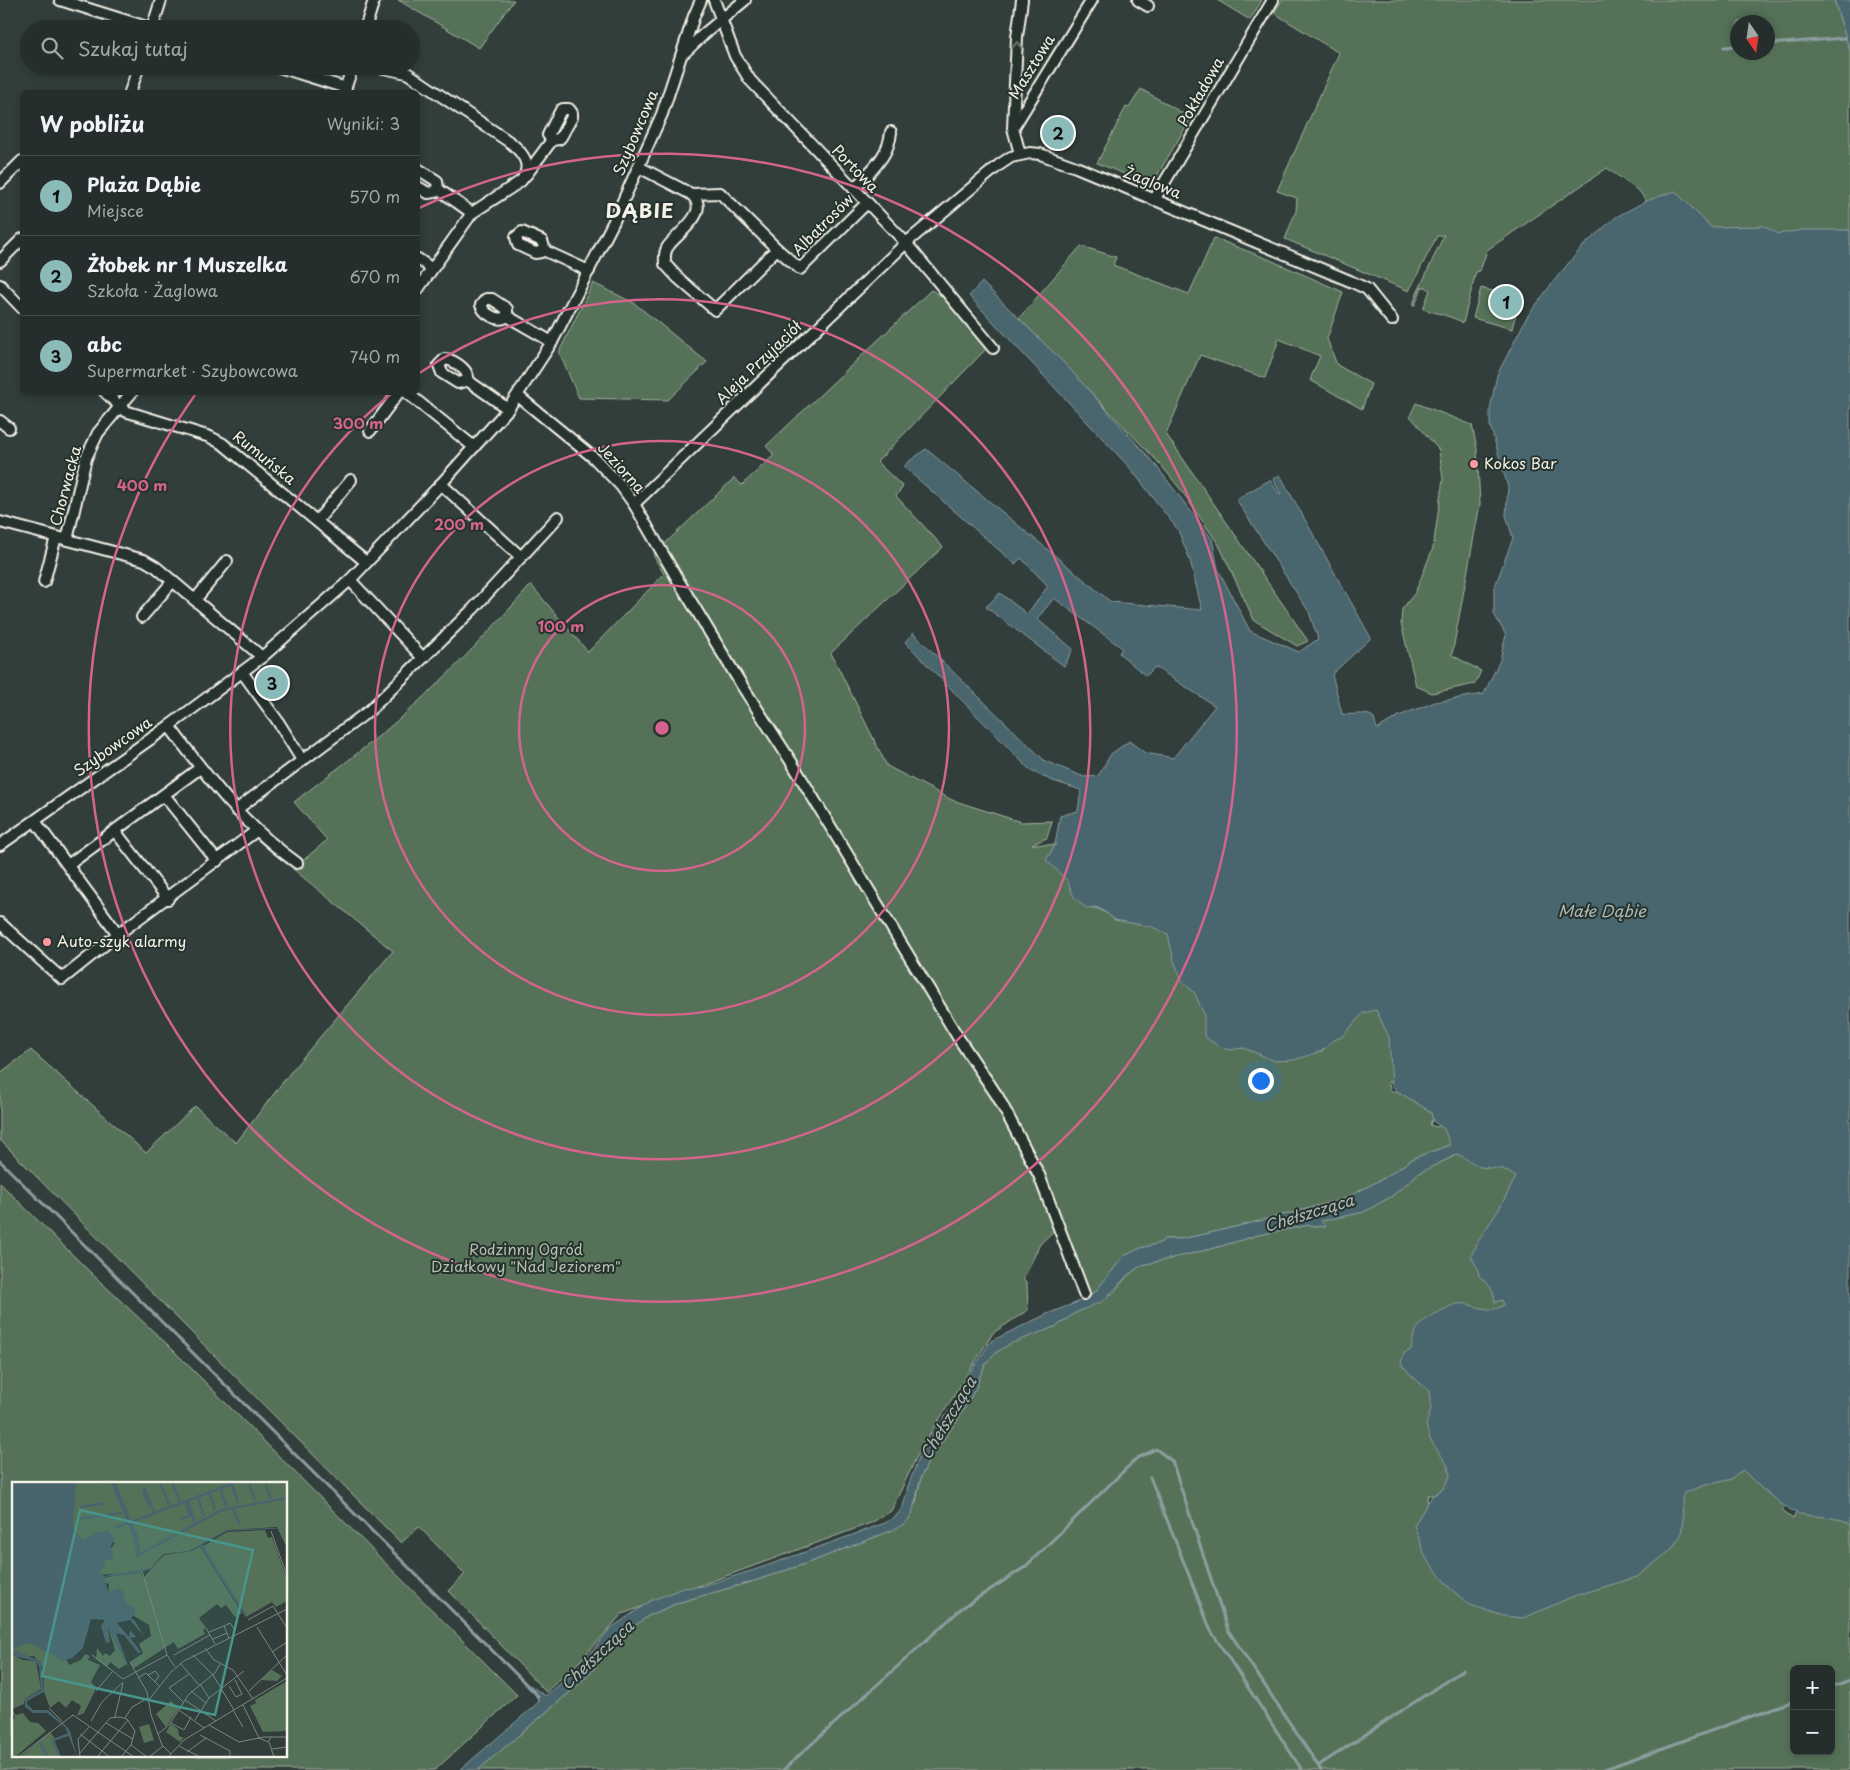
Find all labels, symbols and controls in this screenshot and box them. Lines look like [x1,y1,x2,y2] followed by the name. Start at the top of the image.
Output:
[1730,15,1775,60] north arrow
[20,20,420,75] search box
[1002,29,1060,103] street label: Masztowa
[38,34,66,62] icon: search
[78,34,188,62] text: Szukaj tutaj
[1011,40,1022,48] one-way arrow
[1171,52,1229,130] street label: Pokładowa
[606,85,663,179] street label: Szybowcowa
[40,107,145,139] text: W pobliżu
[327,111,400,135] text: Wyniki: 3
[1042,114,1074,152] pin: 2
[827,139,885,198] street label: Portowa
[1120,160,1186,204] street label: Żaglowa
[87,170,201,198] text: Plaża Dąbie
[52,184,60,208] text: 1
[349,184,400,208] text: 570 m
[786,187,859,260] street label: Albatrosów
[606,195,674,225] district label: DĄBIE
[87,198,144,222] text: Miejsce
[87,250,287,278] text: Żłobek nr 1 Muszelka
[50,264,62,288] text: 2
[350,264,400,288] text: 670 m
[87,278,218,302] text: Szkoła · Żaglowa
[1490,283,1522,321] pin: 1
[710,314,807,409] street label: Aleja Przyjaciół
[87,330,122,358] text: abc
[51,344,61,368] text: 3
[350,344,400,368] text: 740 m
[87,358,298,382] text: Supermarket · Szybowcowa
[333,411,383,434] text: 300 m
[228,424,302,490] street label: Rumuńska
[593,436,652,498] street label: Jeziorna
[43,442,86,528] street label: Chorwacka
[1484,451,1557,474] place label: Kokos Bar
[1468,458,1480,470] marker: Kokos Bar
[117,473,167,496] text: 400 m
[434,512,484,535] text: 200 m
[538,614,584,637] text: 100 m
[256,664,288,702] pin: 3
[68,710,157,781] street label: Szybowcowa
[653,719,671,737] centre of rings
[1558,898,1647,922] water label: Małe Dąbie
[57,929,186,952] place label: Auto-szyk alarmy
[41,936,53,948] marker: Auto-szyk alarmy
[1248,1068,1274,1094] your location
[1261,1187,1358,1237] water label: Chełszcząca
[431,1237,621,1277] park label: Rodzinny Ogród Działkowy "Nad Jeziorem"
[913,1371,982,1463] water label: Chełszcząca
[12,1482,288,1758] inset map
[554,1613,639,1695] water label: Chełszcząca
[1790,1665,1835,1755] map controls
[1790,1665,1835,1710] button: +
[1790,1710,1835,1755] button: −

